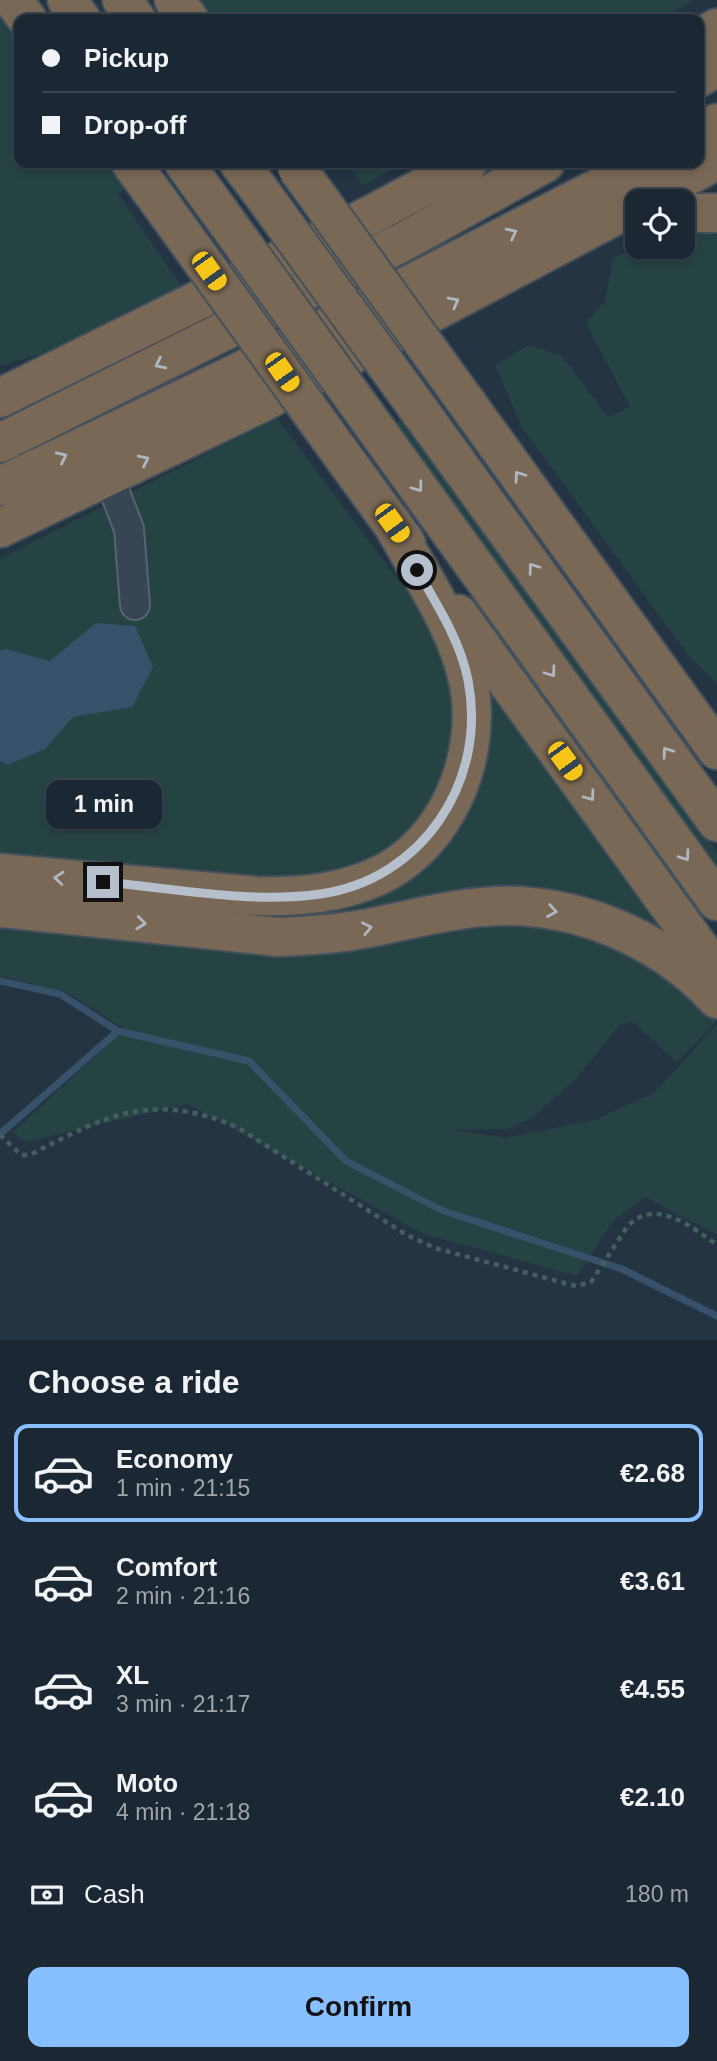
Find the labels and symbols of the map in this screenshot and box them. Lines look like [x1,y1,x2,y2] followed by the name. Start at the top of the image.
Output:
[505,228,517,241] one-way arrow
[189,248,230,294] car
[447,297,459,310] one-way arrow
[262,349,303,395] car
[155,356,167,370] one-way arrow
[55,451,67,465] one-way arrow
[137,454,149,468] one-way arrow
[514,471,527,484] one-way arrow
[410,479,422,492] one-way arrow
[372,500,413,546] car
[401,554,433,586] route start
[529,563,541,576] one-way arrow
[543,664,556,677] one-way arrow
[545,738,586,784] car
[662,747,675,760] one-way arrow
[45,780,161,830] callout: 1 min
[582,788,594,801] one-way arrow
[676,848,689,861] one-way arrow
[87,866,119,898] route end
[53,871,64,886] one-way arrow
[546,903,558,918] one-way arrow
[135,916,147,931] one-way arrow
[361,921,373,936] one-way arrow

